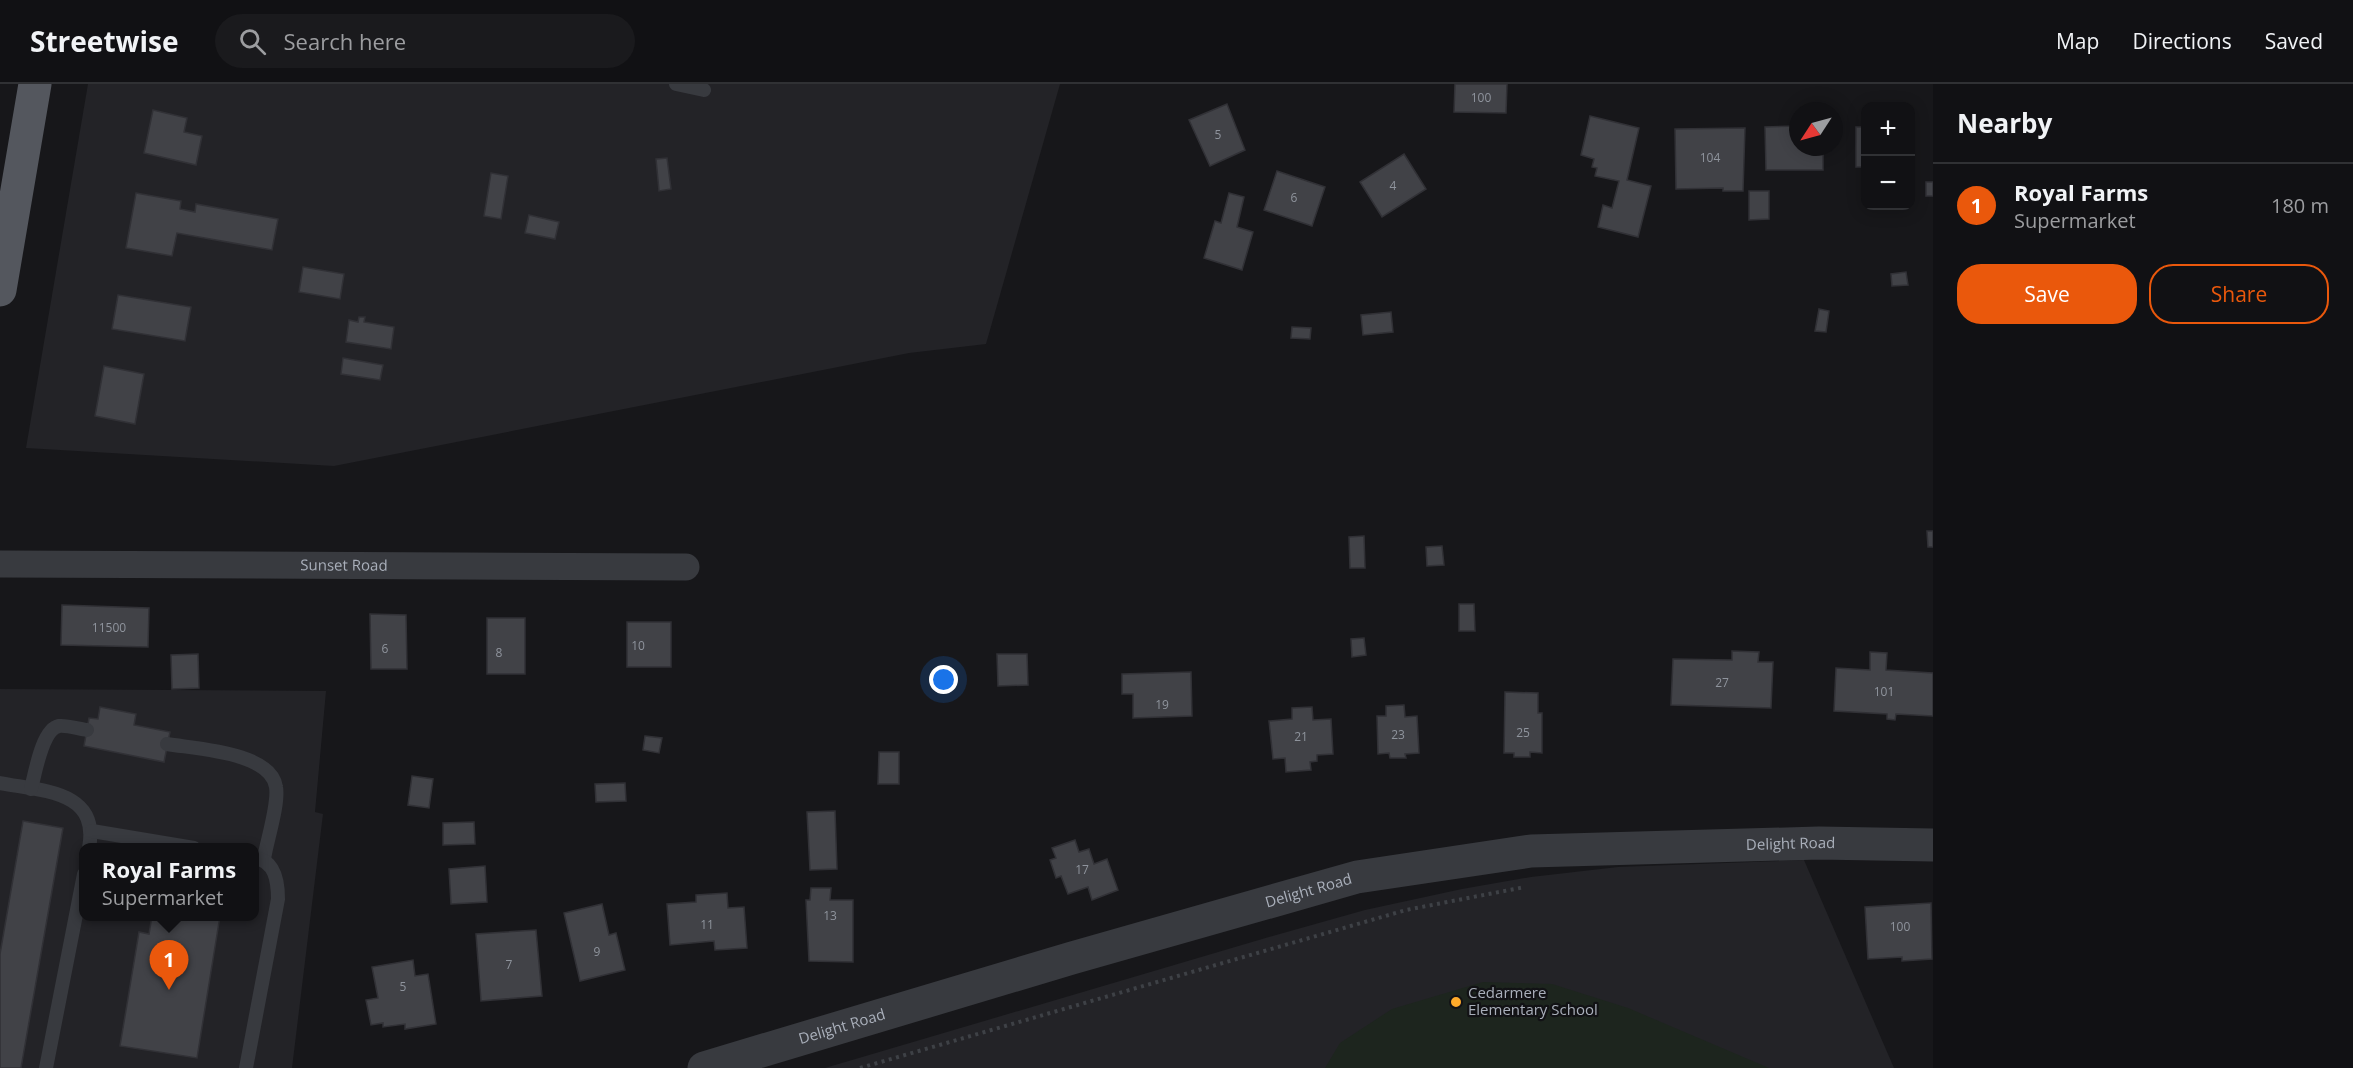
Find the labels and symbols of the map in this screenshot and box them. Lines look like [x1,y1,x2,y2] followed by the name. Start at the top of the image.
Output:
[1471,89,1491,106] house number: 100
[1789,102,1843,156] north arrow
[1215,126,1222,143] house number: 5
[1700,149,1720,166] house number: 104
[1390,177,1397,194] house number: 4
[1291,189,1298,206] house number: 6
[300,554,388,575] street label: Sunset Road
[92,619,126,636] house number: 11500
[631,637,645,654] house number: 10
[382,640,389,657] house number: 6
[496,644,503,661] house number: 8
[929,665,958,694] your location
[1715,674,1729,691] house number: 27
[1874,683,1894,700] house number: 101
[1155,696,1169,713] house number: 19
[1516,724,1530,741] house number: 25
[1391,726,1405,743] house number: 23
[1294,728,1308,745] house number: 21
[1746,832,1835,854] street label: Delight Road
[1075,861,1089,878] house number: 17
[1263,868,1354,912] street label: Delight Road
[823,907,837,924] house number: 13
[700,916,714,933] house number: 11
[1890,918,1910,935] house number: 100
[150,940,188,990] pin: 1
[594,943,601,960] house number: 9
[506,956,513,973] house number: 7
[400,978,407,995] house number: 5
[1468,982,1598,1019] place label: Cedarmere Elementary School
[1449,995,1463,1009] marker: Cedarmere Elementary School
[796,1003,887,1048] street label: Delight Road

